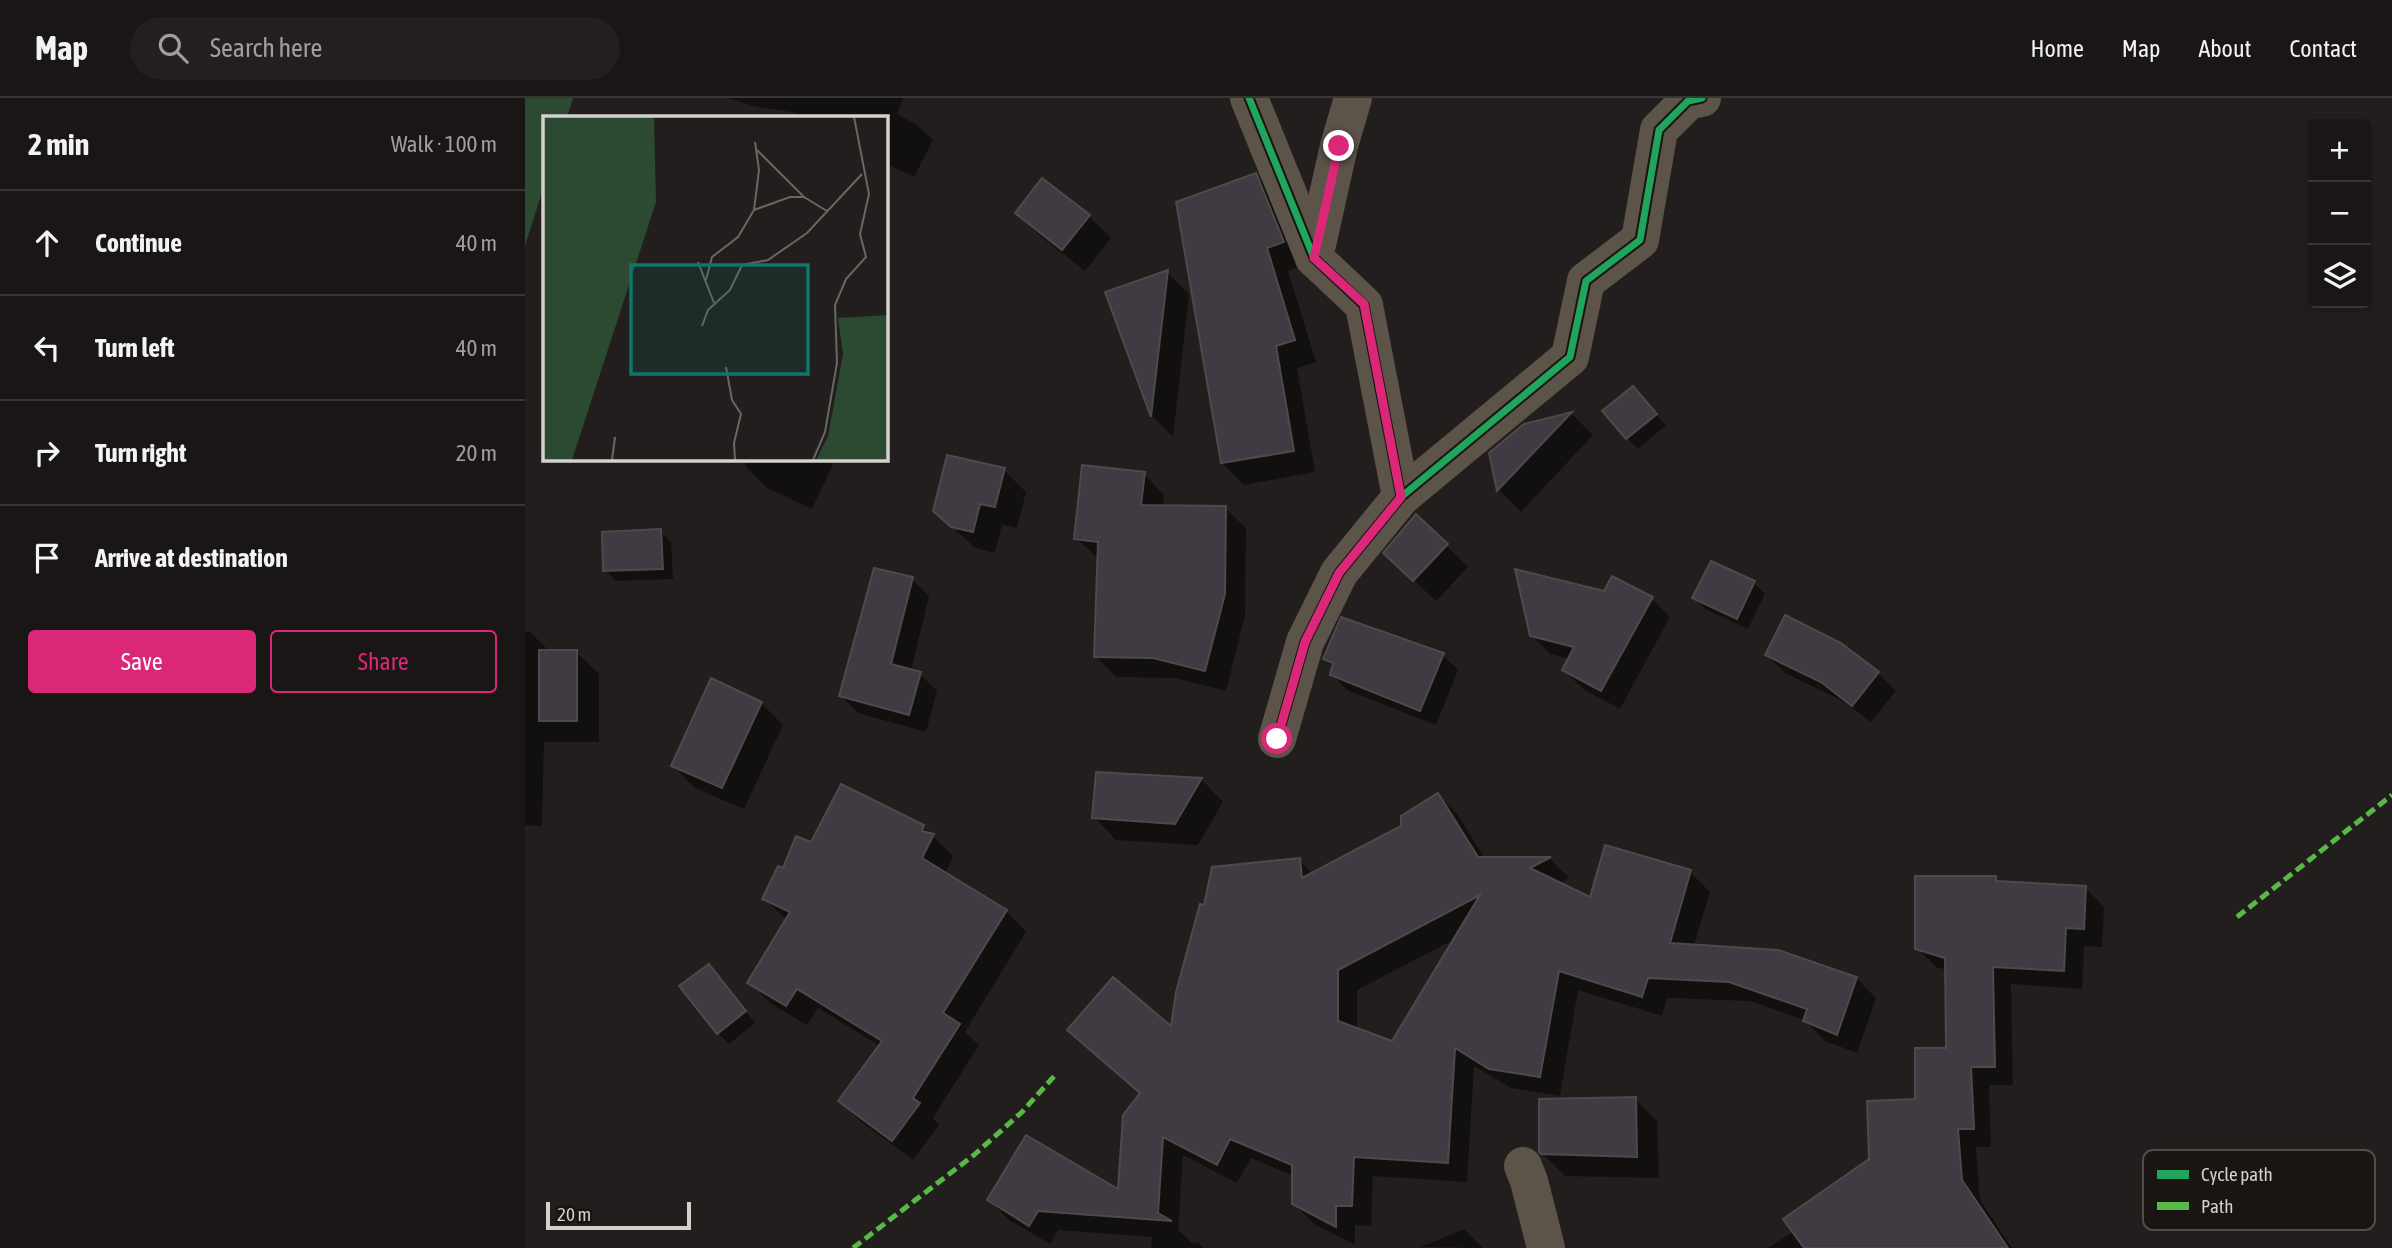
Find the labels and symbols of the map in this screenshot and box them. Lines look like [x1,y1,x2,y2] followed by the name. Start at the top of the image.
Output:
[543,116,887,460] inset map
[1323,130,1354,161] route end
[1261,723,1292,754] route start
[2143,1150,2375,1230] legend
[2201,1163,2273,1185] text: Cycle path
[2201,1195,2233,1217] text: Path
[546,1199,691,1231] scale bar

